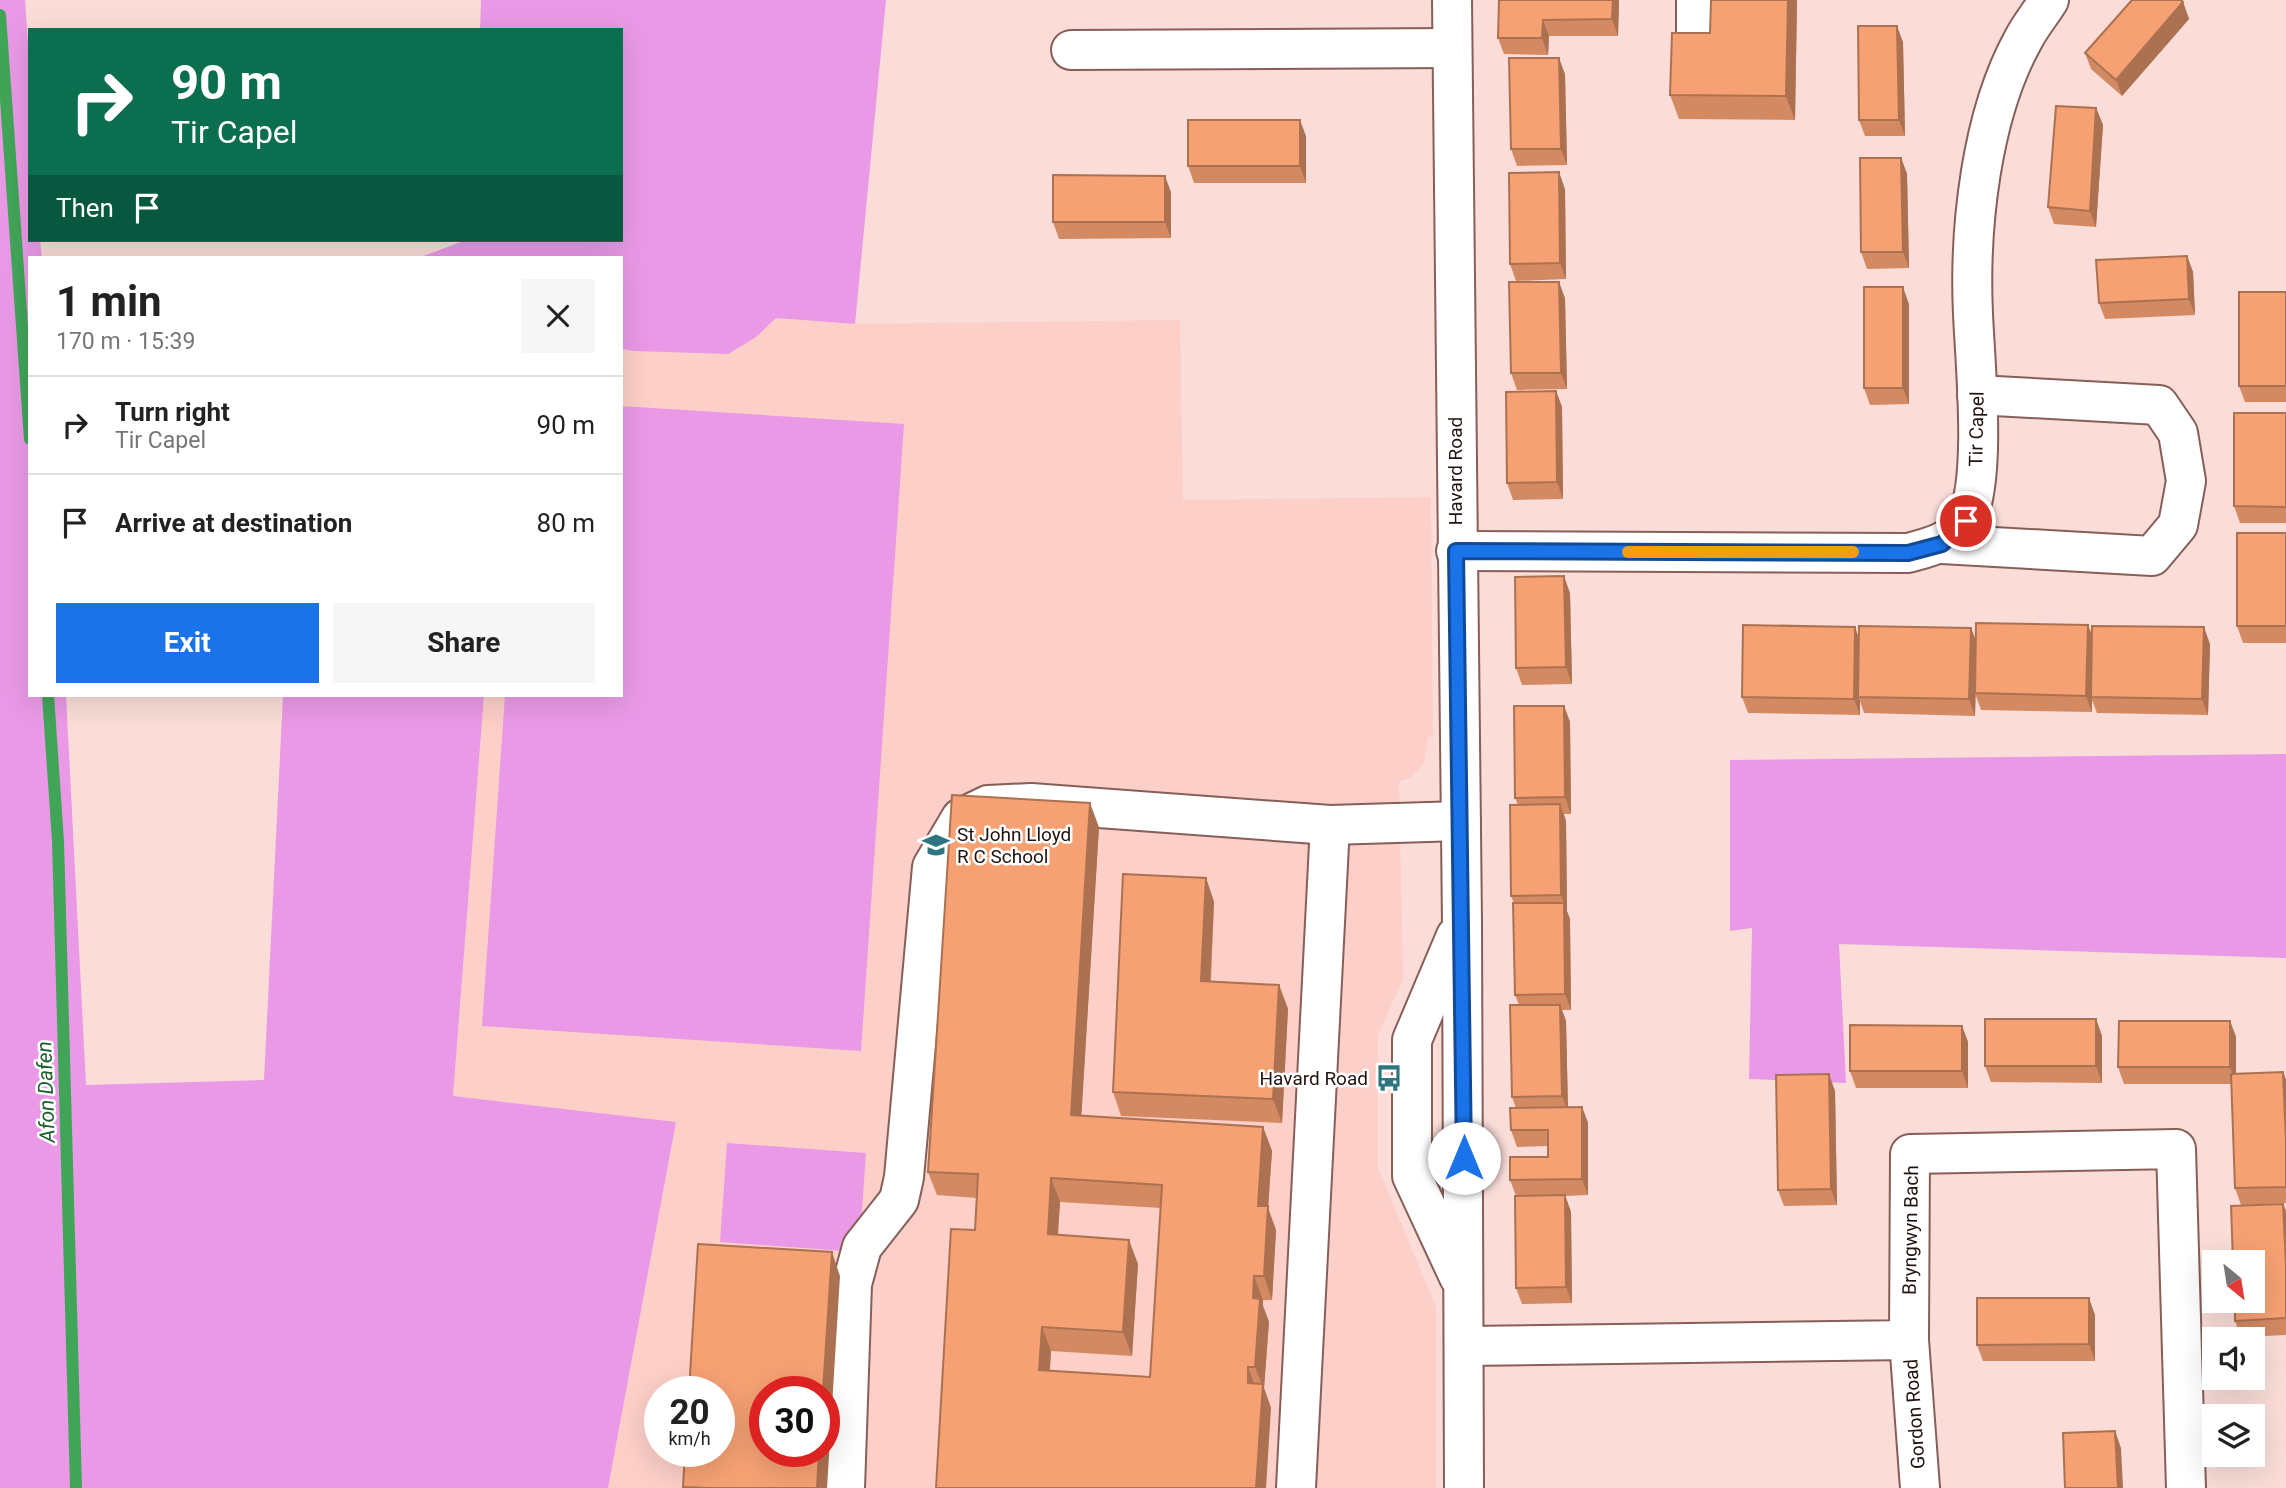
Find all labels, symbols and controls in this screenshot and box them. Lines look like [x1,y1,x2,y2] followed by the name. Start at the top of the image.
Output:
[171,54,282,111] text: 90 m
[56,56,147,147] icon: right
[171,113,298,151] text: Tir Capel
[128,189,166,227] icon: arrive
[56,193,114,223] text: Then
[56,277,162,326] text: 1 min
[521,279,595,353] button: close
[56,328,195,355] text: 170 m · 15:39
[1964,391,1989,467] street label: Tir Capel
[115,397,230,427] text: Turn right
[56,406,94,444] icon: right
[537,410,595,440] text: 90 m
[1444,417,1467,525] street label: Havard Road
[115,427,206,454] text: Tir Capel
[1936,491,1996,551] pin
[1947,502,1985,540] icon: arrive
[56,504,94,542] icon: arrive
[115,508,352,538] text: Arrive at destination
[537,508,595,538] text: 80 m
[56,603,319,683] button: Exit
[333,603,595,683] button: Share
[957,823,1071,868] place label: St John Lloyd R C School
[921,830,951,860] school or university icon: St John Lloyd R C School
[32,1041,60,1144] water label: Afon Dafen
[1374,1063,1404,1093] bus stop icon: Havard Road
[1260,1067,1368,1090] place label: Havard Road
[1427,1121,1501,1195] position arrow
[1898,1165,1923,1295] street label: Bryngwyn Bach
[2202,1250,2264,1312] north arrow
[2202,1250,2265,1467] map controls
[2202,1327,2265,1390] button: sound
[1899,1358,1930,1470] street label: Gordon Road
[749,1376,840,1467] speed limit sign: 30
[669,1392,710,1433] text: 20
[2202,1404,2265,1467] button: layers
[668,1428,711,1449] text: km/h

